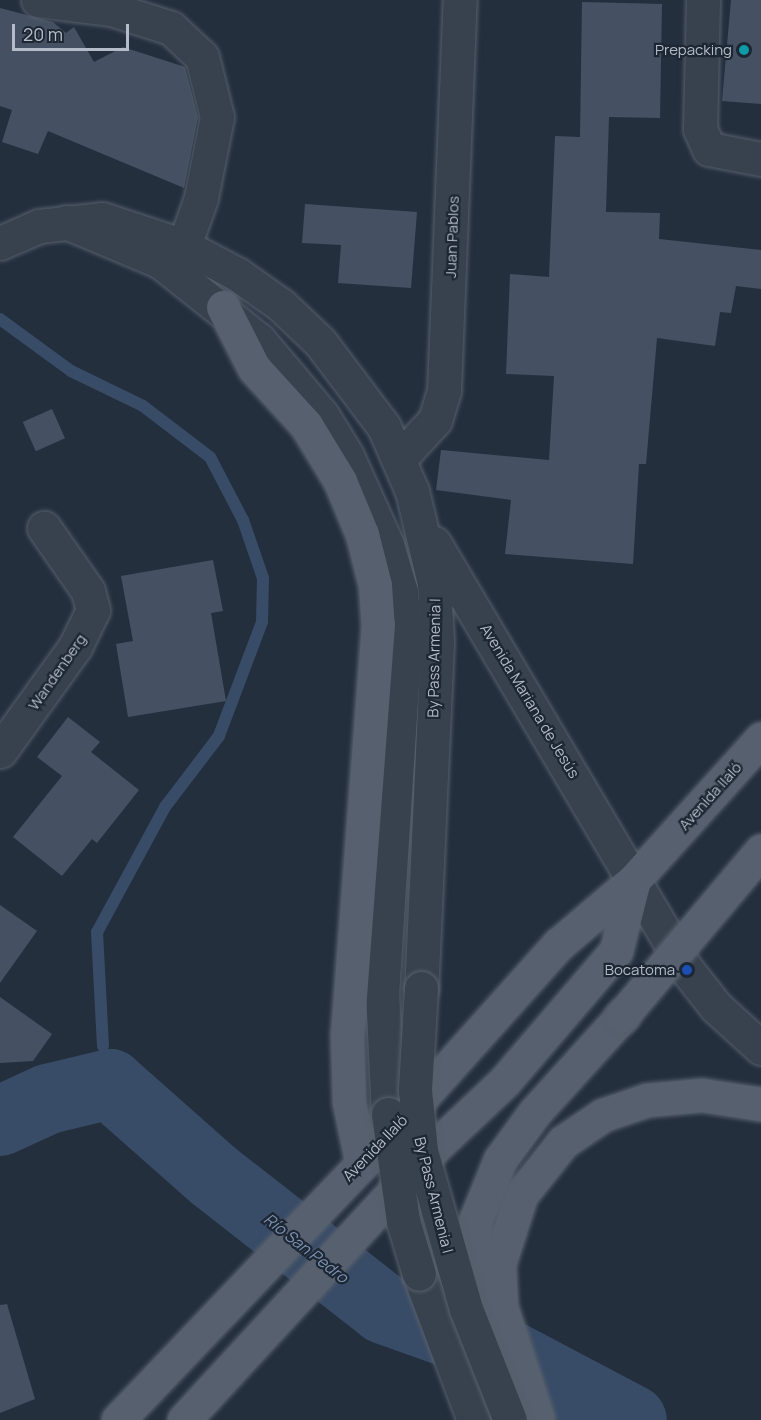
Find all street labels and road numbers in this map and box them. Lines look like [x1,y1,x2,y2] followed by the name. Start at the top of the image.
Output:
[442,196,462,278] street label: Juan Pablos
[424,598,444,718] street label: By Pass Armenia I
[477,621,583,781] street label: Avenida Mariana de Jesús
[24,631,90,713] street label: Wandenberg
[675,758,745,834] street label: Avenida Ilaló
[339,1111,411,1185] street label: Avenida Ilaló
[411,1135,457,1255] street label: By Pass Armenia I

